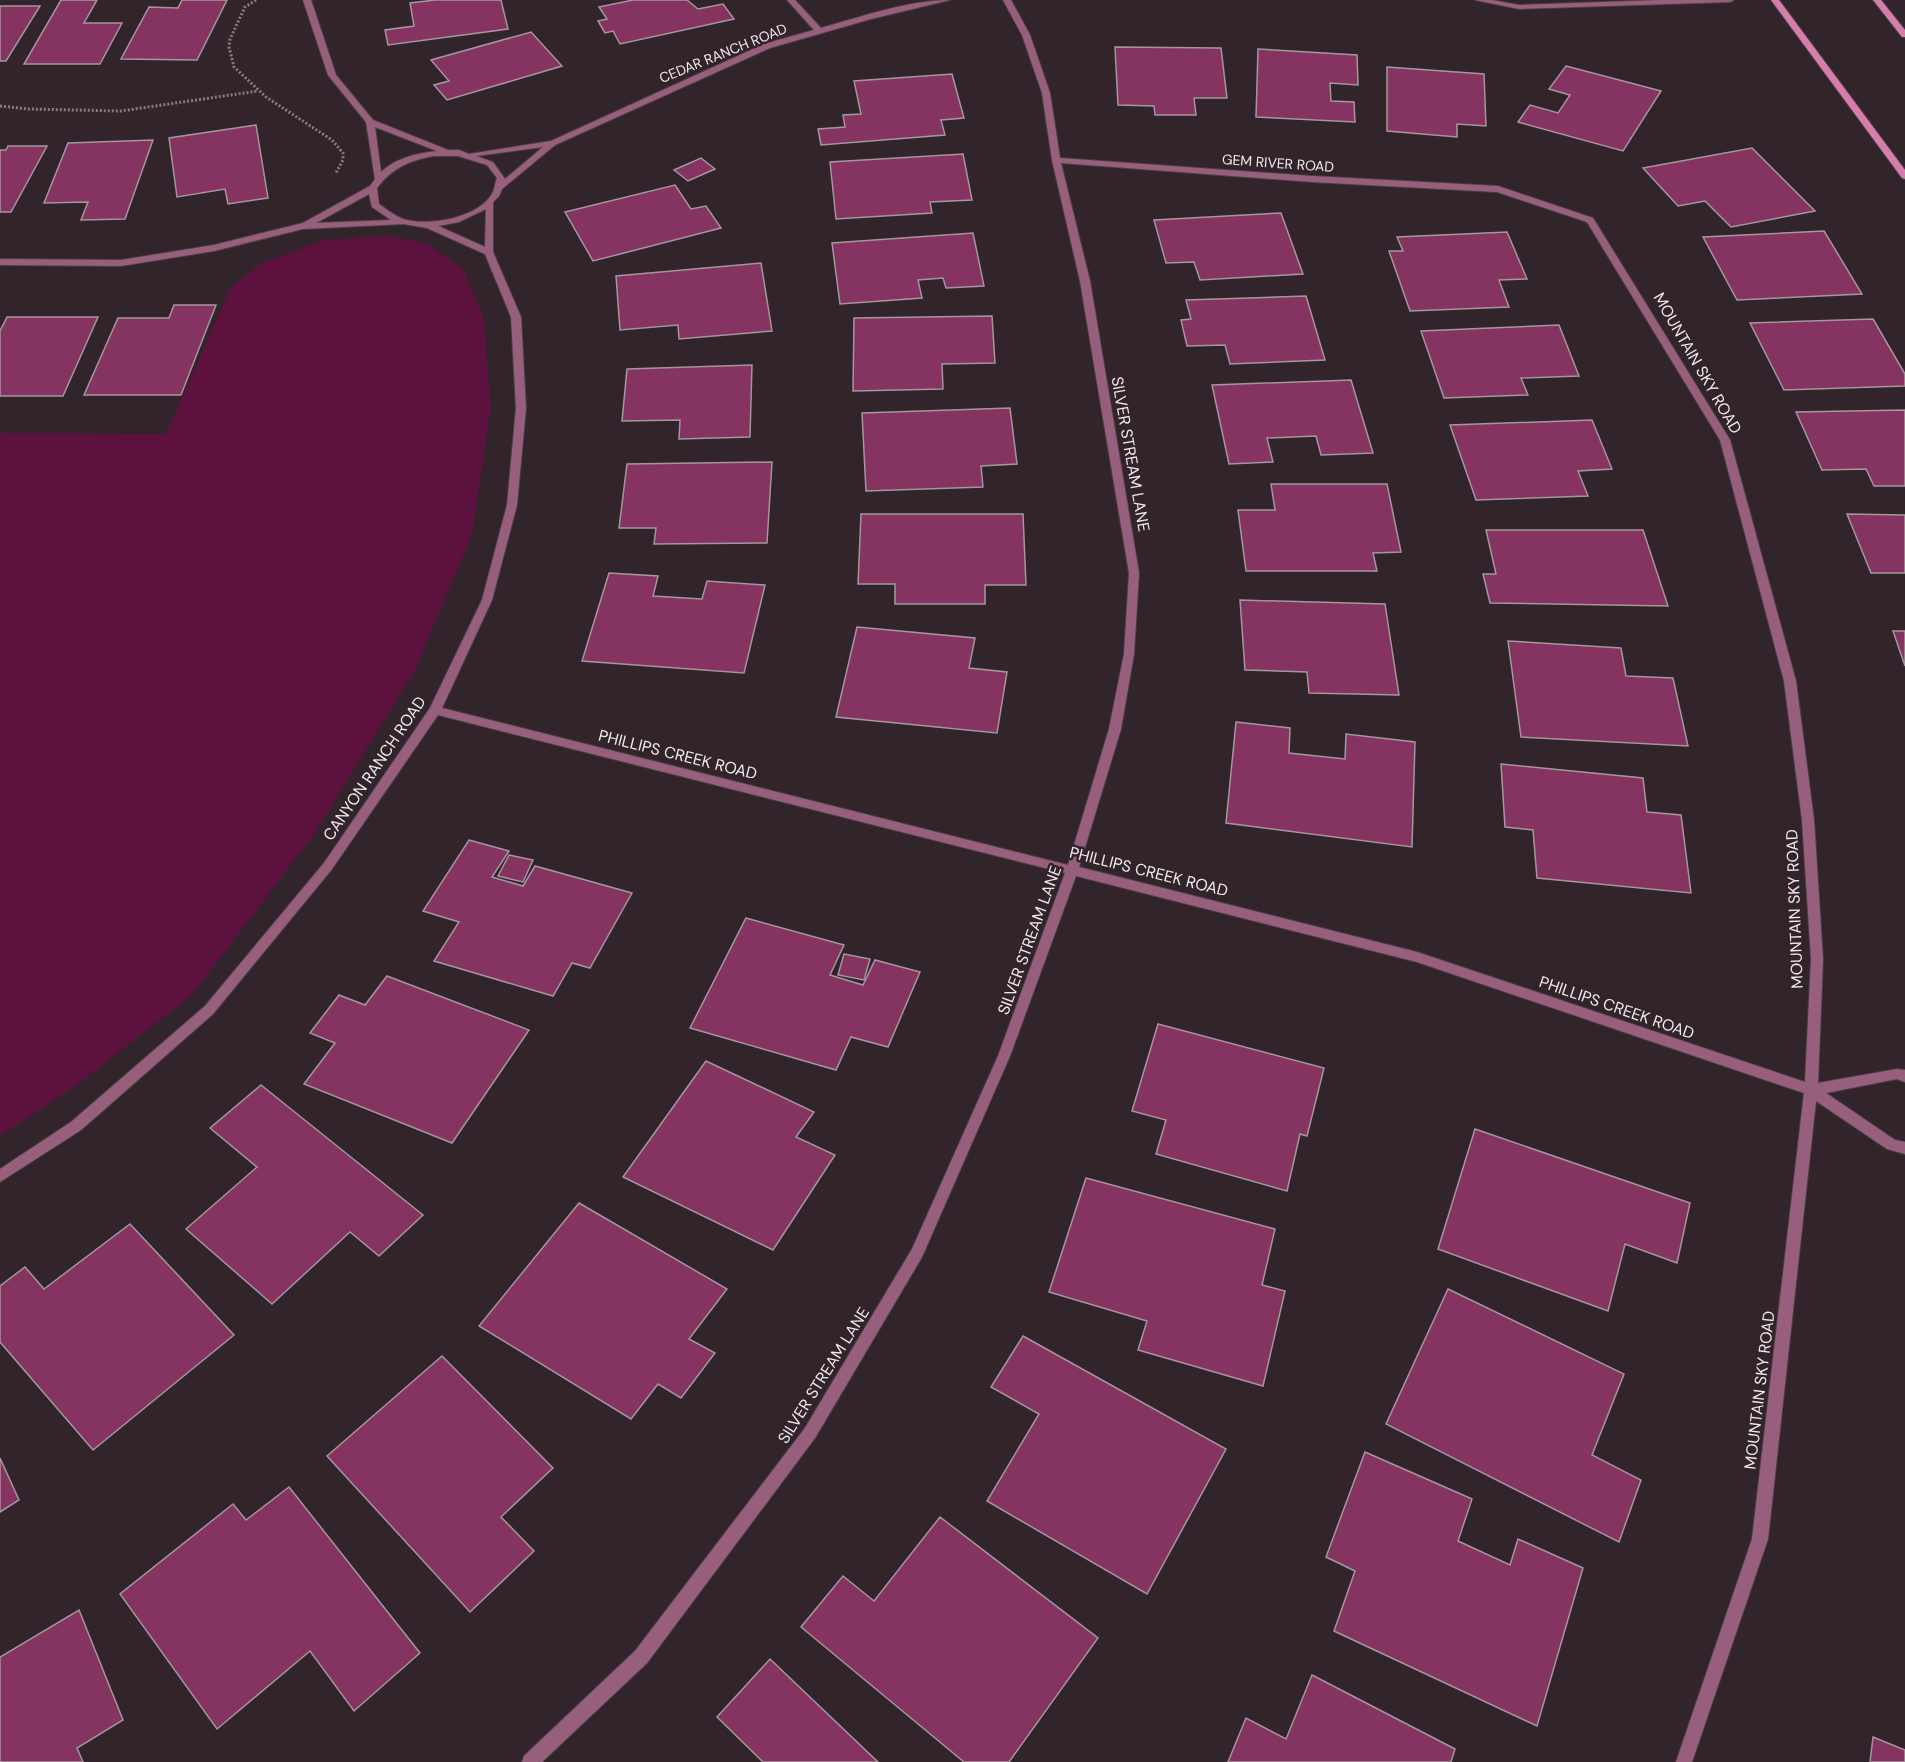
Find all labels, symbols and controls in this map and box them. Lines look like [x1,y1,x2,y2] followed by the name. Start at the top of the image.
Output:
[656,19,790,87] street label: CEDAR RANCH ROAD
[1221,150,1335,176] street label: GEM RIVER ROAD
[1649,289,1747,438] street label: MOUNTAIN SKY ROAD
[1107,375,1154,533] street label: SILVER STREAM LANE
[318,692,431,844] street label: CANYON RANCH ROAD
[596,725,759,784] street label: PHILLIPS CREEK ROAD
[1781,829,1808,989] street label: MOUNTAIN SKY ROAD
[1067,842,1230,901] street label: PHILLIPS CREEK ROAD
[993,863,1066,1018] street label: SILVER STREAM LANE
[1536,971,1697,1044] street label: PHILLIPS CREEK ROAD
[773,1303,874,1447] street label: SILVER STREAM LANE
[1739,1310,1780,1471] street label: MOUNTAIN SKY ROAD

